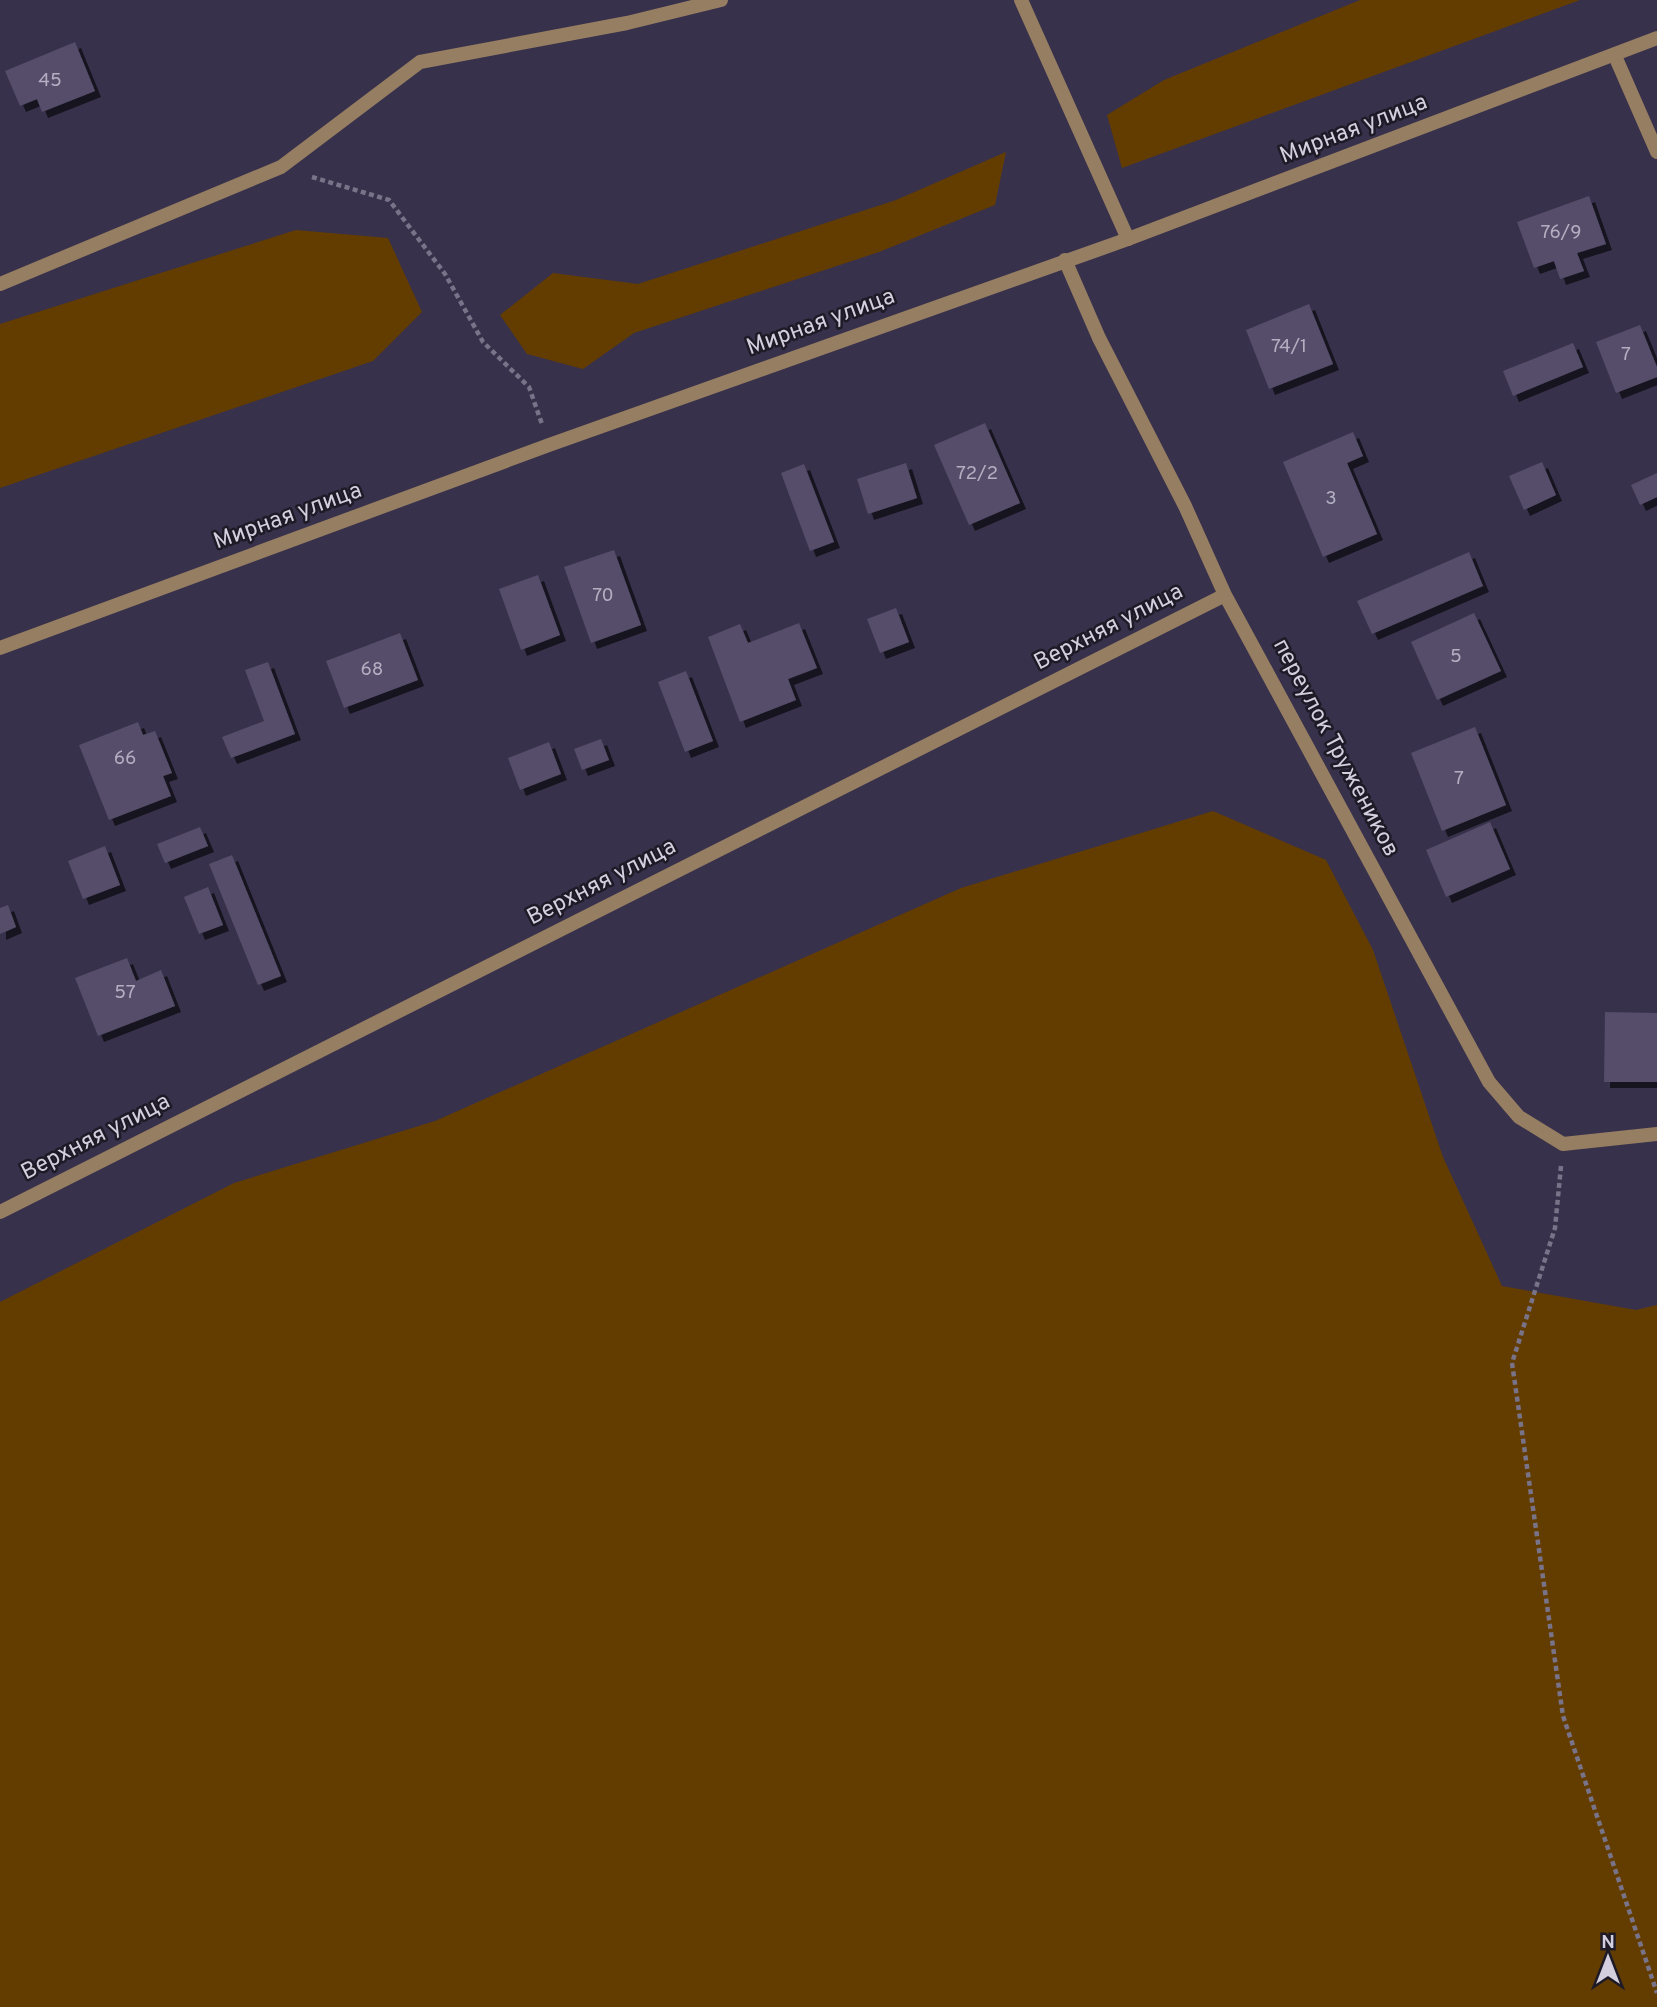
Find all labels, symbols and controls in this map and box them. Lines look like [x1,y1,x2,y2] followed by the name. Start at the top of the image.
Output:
[38,69,62,93] house number: 45
[1276,89,1432,171] street label: Мирная улица
[1541,221,1581,245] house number: 76/9
[743,283,899,363] street label: Мирная улица
[1271,335,1307,359] house number: 74/1
[1621,343,1631,367] house number: 7
[956,462,998,486] house number: 72/2
[210,477,366,557] street label: Мирная улица
[1325,487,1337,511] house number: 3
[1030,578,1188,678] street label: Верхняя улица
[592,584,614,608] house number: 70
[1265,634,1405,862] street label: переулок Тружеников
[1450,645,1462,669] house number: 5
[361,658,383,682] house number: 68
[114,747,136,771] house number: 66
[1454,767,1464,791] house number: 7
[523,833,681,933] street label: Верхняя улица
[114,981,136,1005] house number: 57
[17,1088,175,1188] street label: Верхняя улица
[1573,1923,1643,1993] north arrow
[1601,1931,1615,1955] text: N

